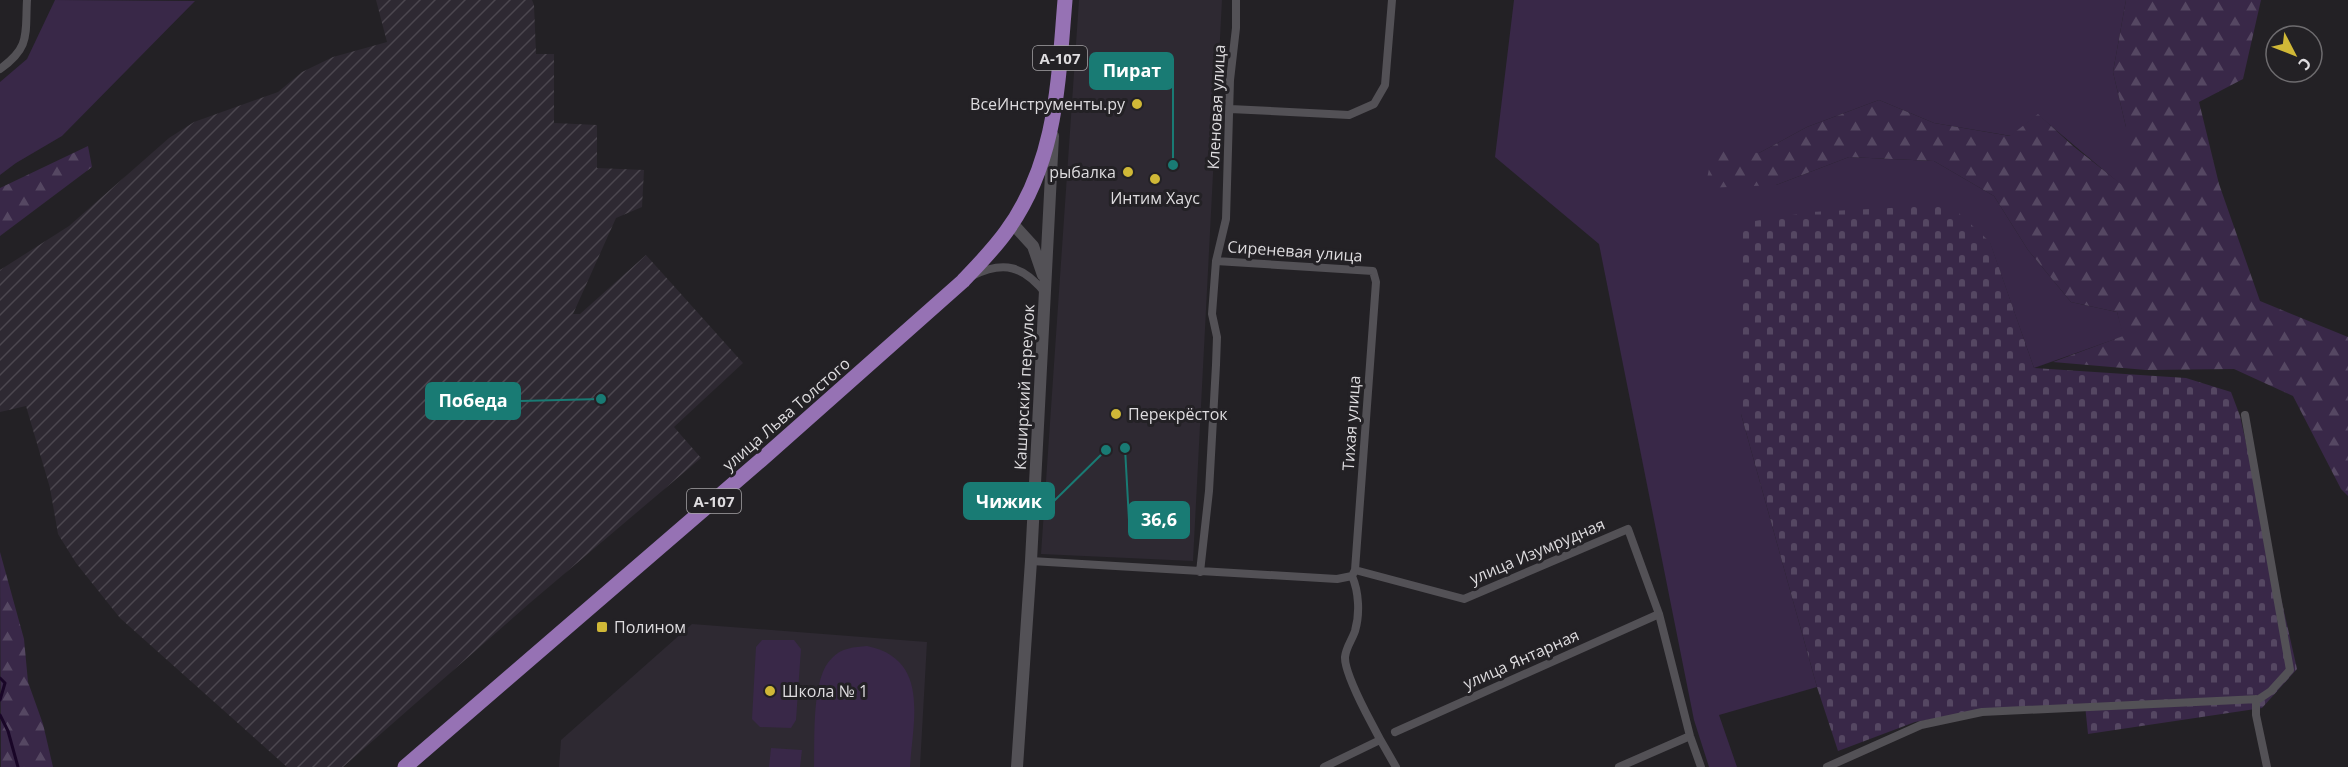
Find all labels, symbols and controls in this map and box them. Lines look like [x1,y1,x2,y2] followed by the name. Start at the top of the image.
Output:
[2264,24,2324,84] north arrow
[1202,44,1230,170] street label: Кленовая улица
[1033,46,1087,70] road number: А-107
[1090,53,1173,89] callout: Пират
[2294,53,2317,75] text: С
[1103,58,1161,82] text: Пират
[970,93,1126,115] place label: ВсеИнструменты.ру
[1130,97,1144,111] marker: ВсеИнструменты.ру
[1049,161,1116,183] place label: рыбалка
[1121,165,1135,179] marker: рыбалка
[1148,172,1162,186] marker: Интим Хаус
[1110,187,1200,209] place label: Интим Хаус
[1227,235,1363,267] street label: Сиреневая улица
[1009,303,1039,470] street label: Каширский переулок
[718,352,854,476] street label: улица Льва Толстого
[1337,375,1365,471] street label: Тихая улица
[426,383,520,419] callout: Победа
[438,388,508,412] text: Победа
[1128,403,1228,425] place label: Перекрёсток
[1109,407,1123,421] marker: Перекрёсток
[964,483,1054,519] callout: Чижик
[687,489,741,513] road number: А-107
[976,489,1043,513] text: Чижик
[1129,502,1189,538] callout: 36,6
[1141,507,1177,531] text: 36,6
[1466,513,1608,589] street label: улица Изумрудная
[614,616,686,638] place label: Полином
[595,620,609,634] marker: Полином
[1460,624,1582,694] street label: улица Янтарная
[782,680,868,702] place label: Школа № 1
[763,684,777,698] marker: Школа № 1

